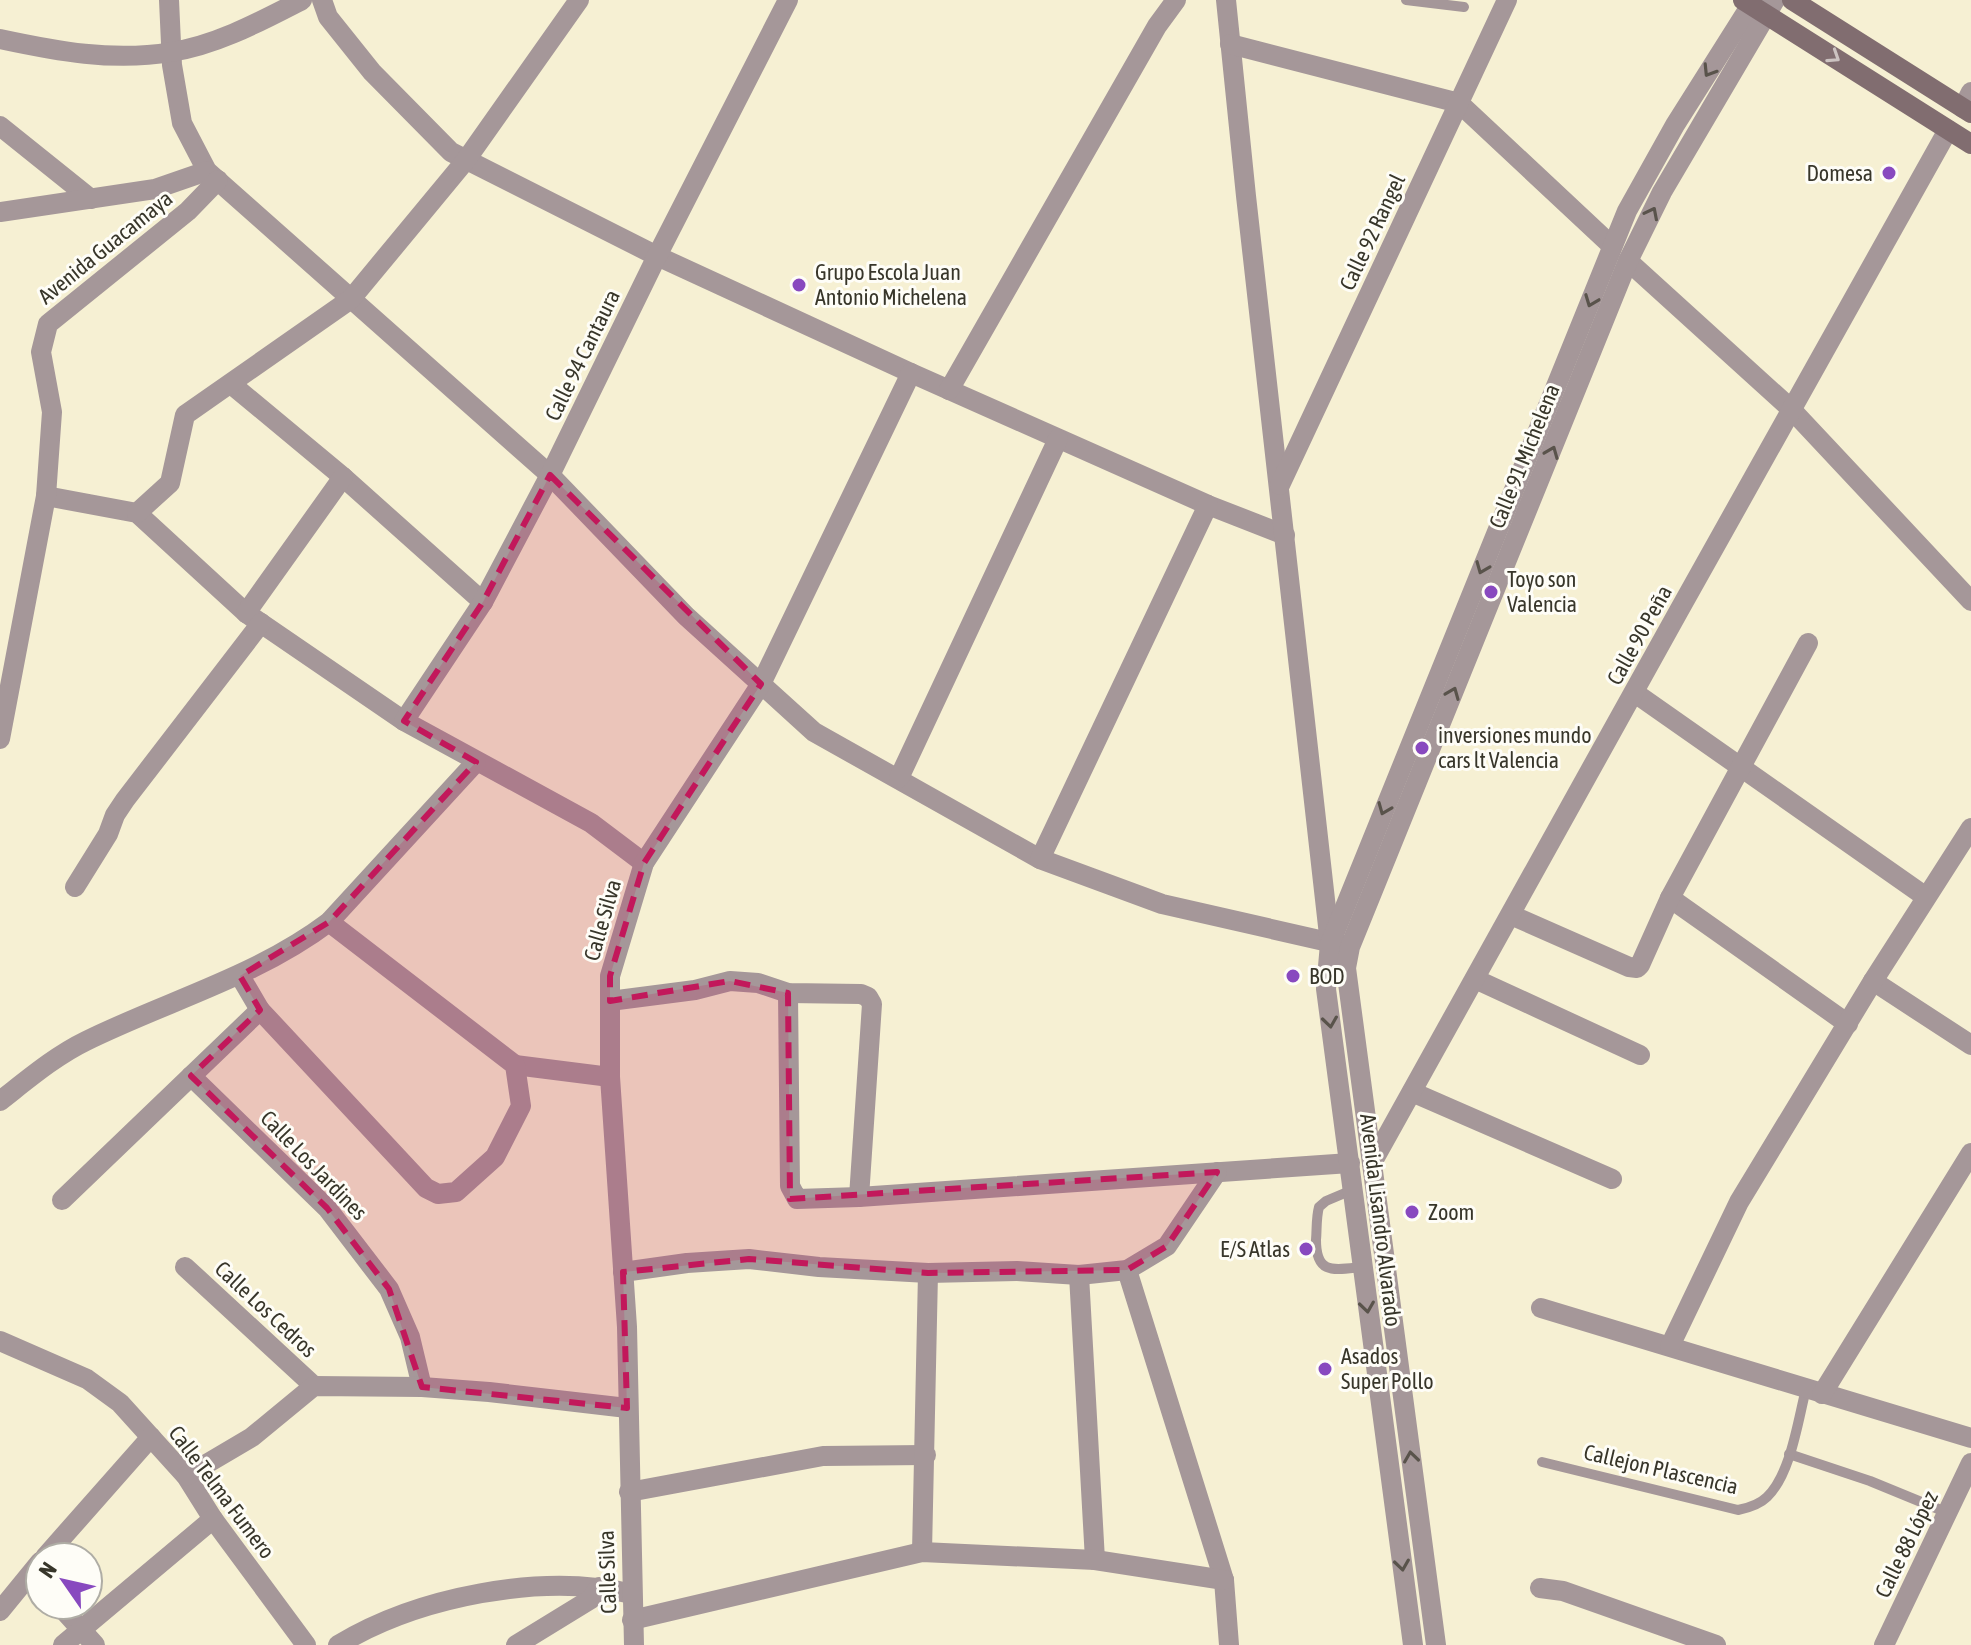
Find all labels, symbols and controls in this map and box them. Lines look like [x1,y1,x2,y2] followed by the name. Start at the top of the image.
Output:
[1825,48,1840,63] one-way arrow
[1704,62,1719,76] one-way arrow
[1807,160,1873,186] place label: Domesa
[1880,164,1898,182] marker: Domesa
[1334,170,1410,294] street label: Calle 92 Rangel
[33,185,177,309] street label: Avenida Guacamaya
[1642,206,1657,221] one-way arrow
[815,259,967,310] place label: Grupo Escola Juan Antonio Michelena
[790,276,808,294] marker: Grupo Escola Juan Antonio Michelena
[539,285,625,425] street label: Calle 94 Cantaura
[1584,293,1601,307] one-way arrow
[1483,380,1565,532] street label: Calle 91 Michelena
[1542,446,1558,460] one-way arrow
[1476,560,1492,574] one-way arrow
[1507,566,1577,617] place label: Toyo son Valencia
[1601,581,1677,689] street label: Calle 90 Peña
[1482,583,1500,601] marker: Toyo son Valencia
[1444,687,1460,701] one-way arrow
[1438,722,1592,773] place label: inversiones mundo cars lt Valencia
[1413,739,1431,757] marker: inversiones mundo cars lt Valencia
[1377,801,1394,815] one-way arrow
[578,876,626,964] street label: Calle Silva
[1309,963,1345,989] place label: BOD
[1284,967,1302,985] marker: BOD
[1321,1015,1338,1028] one-way arrow
[255,1105,373,1225] street label: Calle Los Jardines
[1355,1112,1407,1328] street label: Avenida Lisandro Alvarado
[1428,1199,1474,1225] place label: Zoom
[1403,1203,1421,1221] marker: Zoom
[1220,1236,1290,1262] place label: E/S Atlas
[1297,1240,1315,1258] marker: E/S Atlas
[210,1255,322,1363] street label: Calle Los Cedros
[1358,1300,1375,1314] one-way arrow
[1341,1343,1433,1394] place label: Asados Super Pollo
[1316,1360,1334,1378] marker: Asados Super Pollo
[164,1420,280,1564] street label: Calle Telma Fumero
[1581,1439,1741,1499] street label: Callejon Plascencia
[1403,1450,1420,1464] one-way arrow
[1869,1486,1943,1602] street label: Calle 88 López
[593,1530,621,1614] street label: Calle Silva
[24,1541,104,1621] north arrow
[33,1557,62,1582] text: N
[1393,1558,1410,1572] one-way arrow

